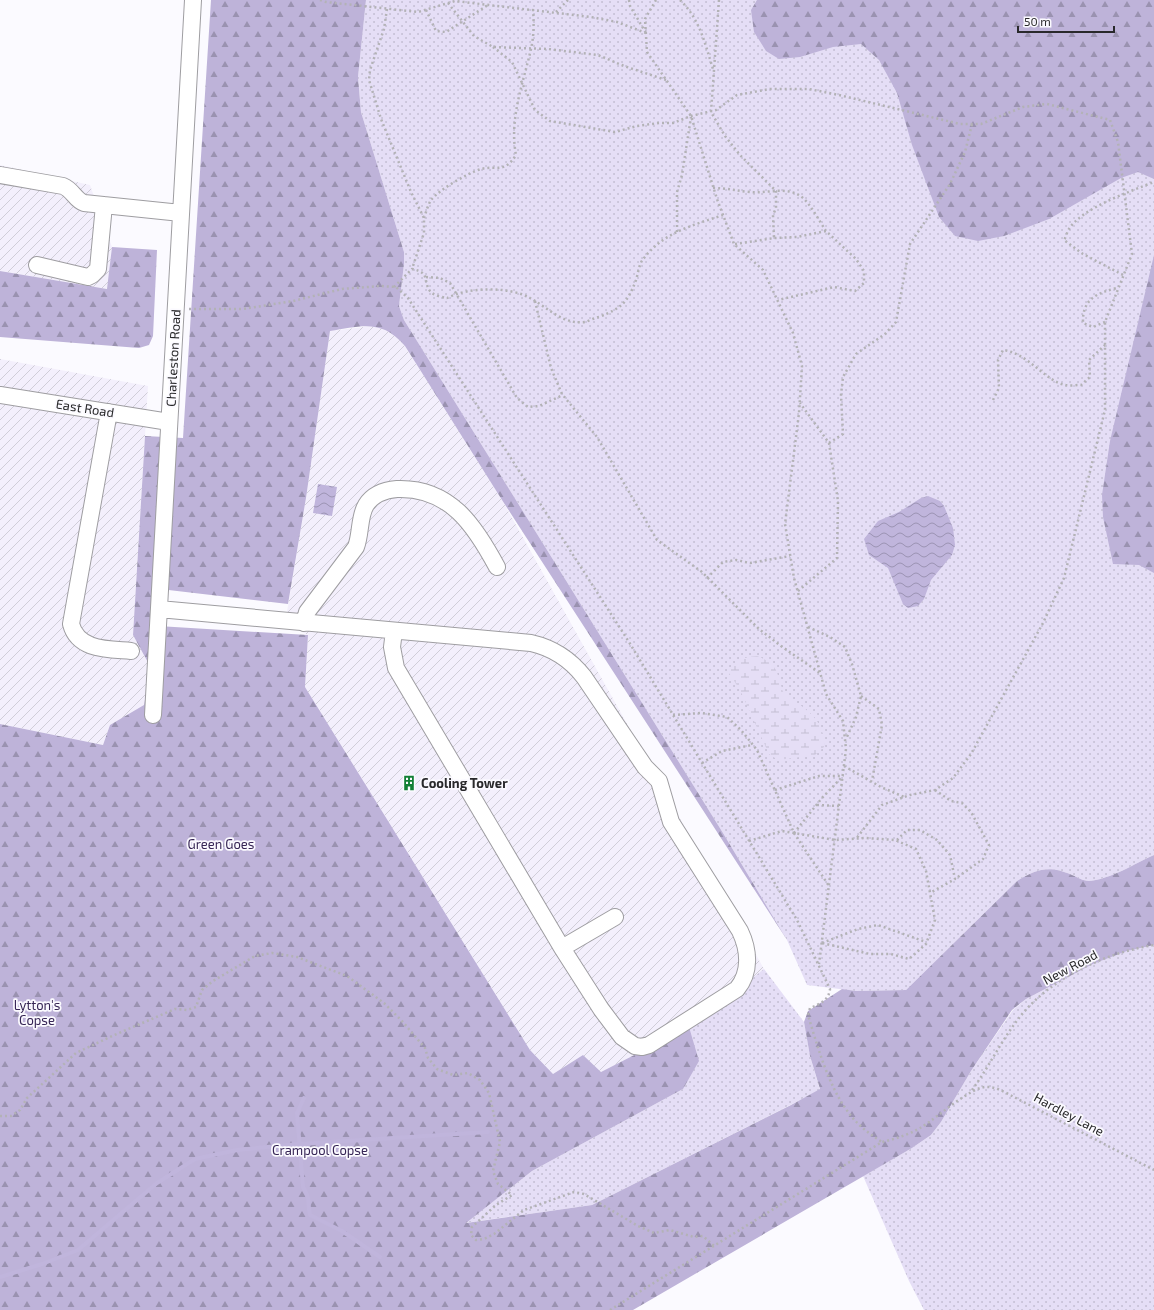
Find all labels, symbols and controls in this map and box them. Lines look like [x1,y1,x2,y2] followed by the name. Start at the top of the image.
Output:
[1018,8,1114,34] scale bar
[1024,14,1051,28] text: 50 m
[162,309,184,407] street label: Charleston Road
[55,395,115,421] street label: East Road
[400,774,418,792] building icon: Cooling Tower
[421,775,508,791] place label: Cooling Tower
[188,836,254,852] park label: Green Goes
[1040,946,1100,988] street label: New Road
[14,997,60,1028] park label: Lytton's Copse
[1031,1089,1107,1139] street label: Hardley Lane
[272,1142,368,1158] park label: Crampool Copse

